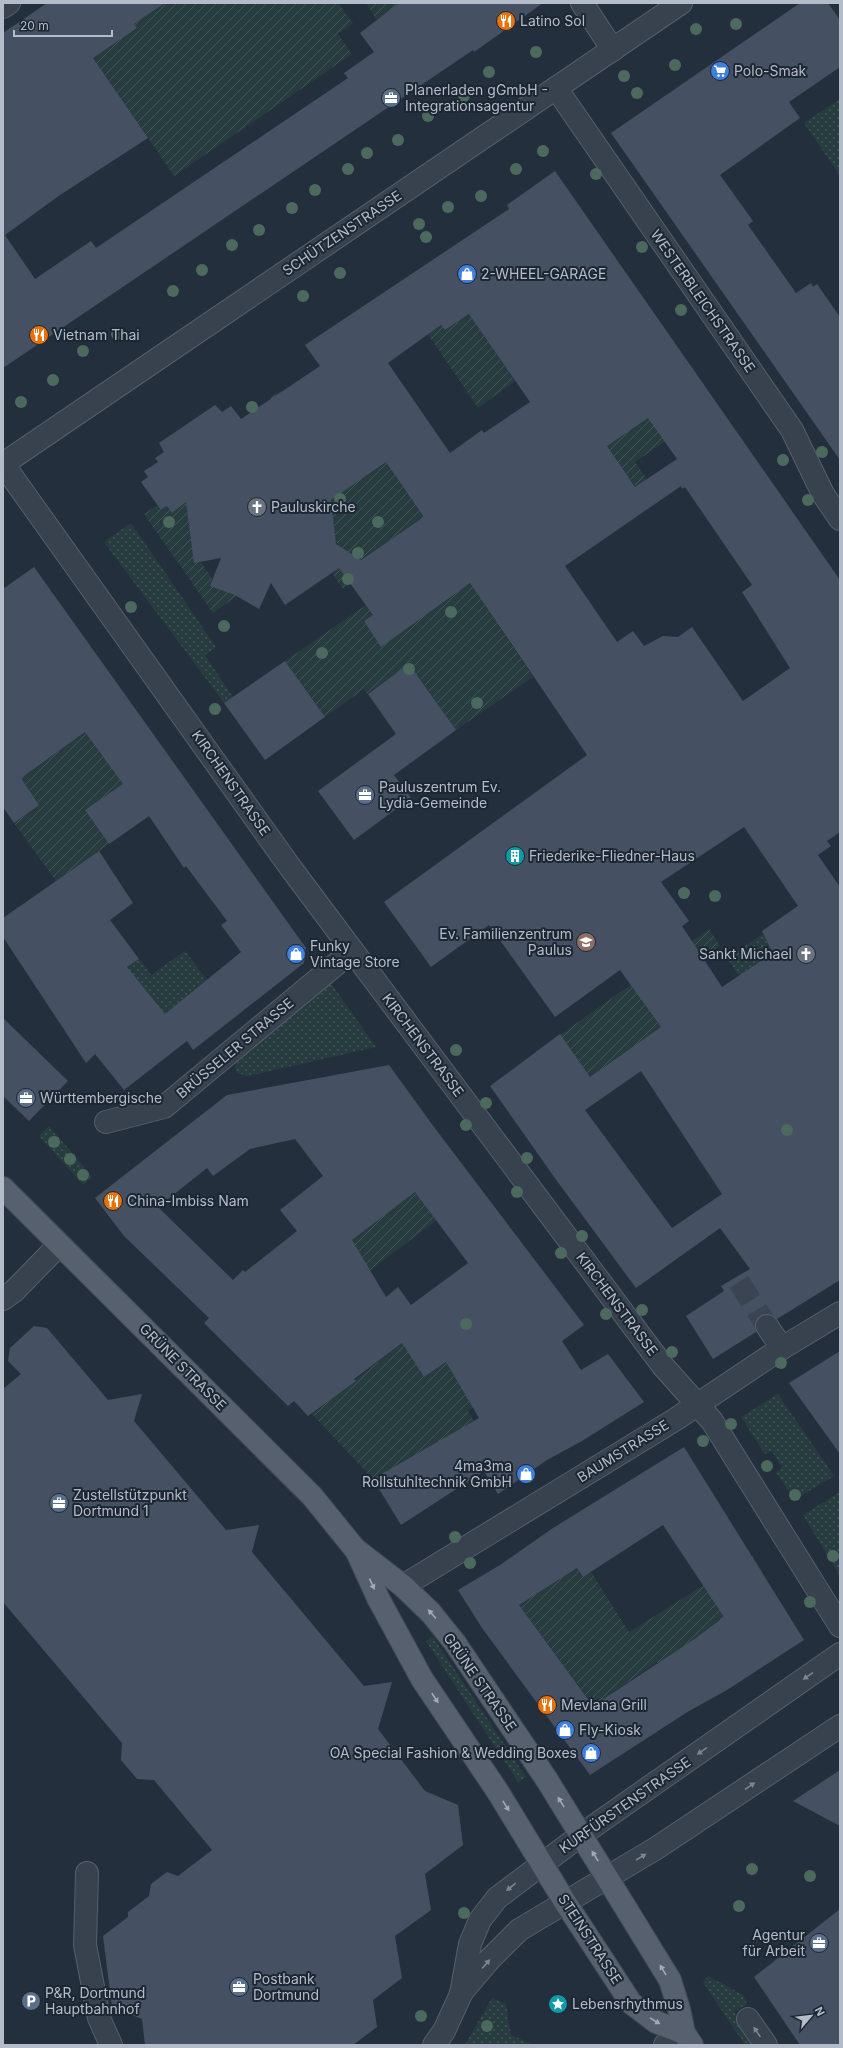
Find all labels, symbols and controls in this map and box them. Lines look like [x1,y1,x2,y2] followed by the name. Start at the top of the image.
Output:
[495,10,517,32] restaurant icon: Latino Sol
[14,12,112,38] scale bar
[520,12,585,29] place label: Latino Sol
[20,18,49,33] text: 20 m
[709,60,731,82] supermarket icon: Polo-Smak
[734,62,807,79] place label: Polo-Smak
[405,81,548,114] place label: Planerladen gGmbH - Integrationsagentur
[380,87,402,109] office icon: Planerladen gGmbH - Integrationsagentur
[279,186,404,279] street label: SCHÜTZENSTRASSE
[648,226,759,375] street label: WESTERBLEICHSTRASSE
[456,263,478,285] shop icon: 2-WHEEL-GARAGE
[481,265,606,282] place label: 2-WHEEL-GARAGE
[28,324,50,346] restaurant icon: Vietnam Thai
[53,326,140,343] place label: Vietnam Thai
[246,496,268,518] church icon: Pauluskirche
[271,498,356,515] place label: Pauluskirche
[189,727,274,839] street label: KIRCHENSTRASSE
[379,778,501,811] place label: Pauluszentrum Ev. Lydia-Gemeinde
[354,784,376,806] office icon: Pauluszentrum Ev. Lydia-Gemeinde
[504,845,526,867] building icon: Friederike-Fliedner-Haus
[529,847,695,864] place label: Friederike-Fliedner-Haus
[439,925,572,958] place label: Ev. Familienzentrum Paulus
[575,931,597,953] school or university icon: Ev. Familienzentrum Paulus
[310,937,400,970] place label: Funky Vintage Store
[285,943,307,965] shop icon: Funky Vintage Store
[795,943,817,965] church icon: Sankt Michael
[699,945,792,962] place label: Sankt Michael
[379,990,468,1100] street label: KIRCHENSTRASSE
[173,994,297,1101] street label: BRÜSSELER STRASSE
[15,1087,37,1109] office icon: Württembergische
[40,1089,162,1106] place label: Württembergische
[102,1190,124,1212] restaurant icon: China-Imbiss Nam
[127,1192,249,1209] place label: China-Imbiss Nam
[573,1249,662,1359] street label: KIRCHENSTRASSE
[136,1320,230,1414] street label: GRÜNE STRASSE
[574,1416,672,1486] street label: BAUMSTRASSE
[362,1457,512,1490] place label: 4ma3ma Rollstuhltechnik GmbH
[515,1463,537,1485] shop icon: 4ma3ma Rollstuhltechnik GmbH
[73,1486,187,1519] place label: Zustellstützpunkt Dortmund 1
[48,1492,70,1514] office icon: Zustellstützpunkt Dortmund 1
[369,1579,375,1590] one-way arrow
[427,1609,436,1620] one-way arrow
[440,1629,521,1734] street label: GRÜNE STRASSE
[803,1672,813,1680] one-way arrow
[431,1692,438,1704] one-way arrow
[536,1694,558,1716] restaurant icon: Mevlana Grill
[561,1696,647,1713] place label: Mevlana Grill
[554,1719,576,1741] shop icon: Fly-Kiosk
[579,1721,641,1738] place label: Fly-Kiosk
[580,1742,602,1764] shop icon: OA Special Fashion & Wedding Boxes
[330,1744,577,1761] place label: OA Special Fashion & Wedding Boxes
[696,1747,707,1755] one-way arrow
[556,1753,694,1856] street label: KURFÜRSTENSTRASSE
[745,1782,755,1790] one-way arrow
[557,1797,565,1807] one-way arrow
[503,1800,510,1812] one-way arrow
[591,1850,598,1862] one-way arrow
[635,1854,647,1861] one-way arrow
[506,1882,517,1891] one-way arrow
[555,1891,626,1987] street label: STEINSTRASSE
[742,1926,805,1959] place label: Agentur für Arbeit
[808,1932,830,1954] office icon: Agentur für Arbeit
[481,1959,490,1969] one-way arrow
[660,1964,667,1976] one-way arrow
[253,1970,319,2003] place label: Postbank Dortmund
[228,1976,250,1998] office icon: Postbank Dortmund
[45,1984,145,2017] place label: P&R, Dortmund Hauptbahnhof
[20,1990,42,2012] parking icon: P&R, Dortmund Hauptbahnhof
[547,1993,569,2015] place icon: Lebensrhythmus
[572,1995,683,2012] place label: Lebensrhythmus
[791,1996,831,2036] north arrow
[812,2004,828,2018] text: N
[649,2017,661,2024] one-way arrow
[753,2027,761,2037] one-way arrow

